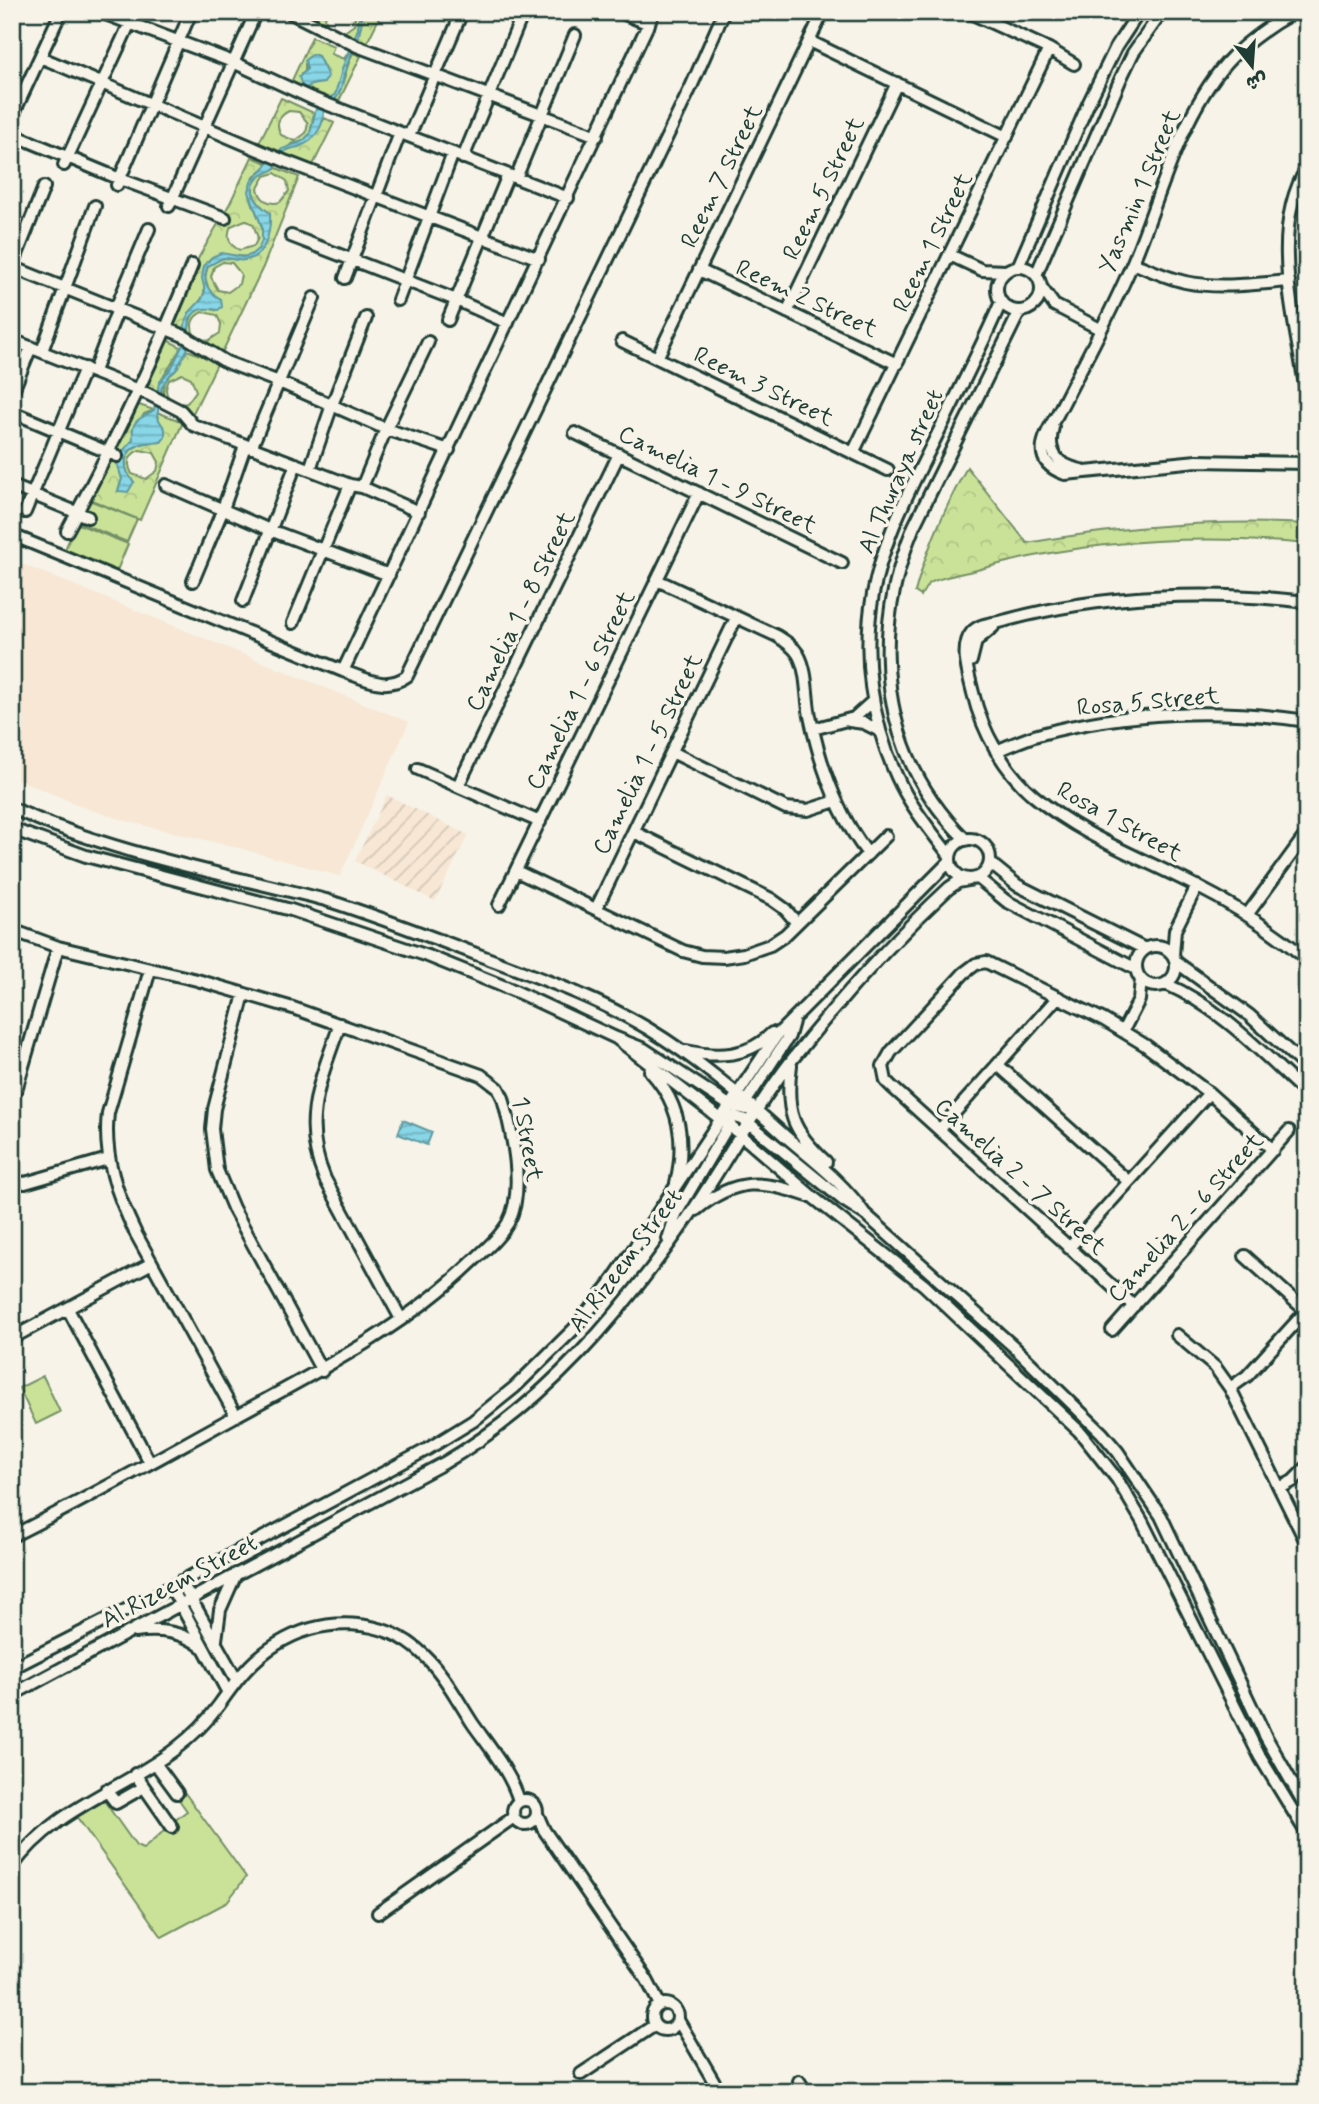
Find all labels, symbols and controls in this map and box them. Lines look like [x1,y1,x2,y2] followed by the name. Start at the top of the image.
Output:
[1218,32,1288,102] north arrow
[1243,66,1270,96] text: ش
[674,100,770,253] street label: Reem 7 Street
[1092,105,1189,278] street label: Yasmin 1 Street
[776,112,872,265] street label: Reem 5 Street
[886,168,981,318] street label: Reem 1 Street
[731,253,882,346] street label: Reem 2 Street
[688,340,838,435] street label: Reem 3 Street
[851,385,951,559] street label: Al Thuraya street
[613,419,822,542] street label: Camelia 1 - 9 Street
[459,506,583,717] street label: Camelia 1 - 8 Street
[520,586,643,795] street label: Camelia 1 - 6 Street
[586,649,710,860] street label: Camelia 1 - 5 Street
[1076,681,1221,724] street label: Rosa 5 Street
[1051,775,1188,870] street label: Rosa 1 Street
[927,1092,1113,1263] street label: Camelia 2 - 7 Street
[504,1094,549,1184] street label: 1 Street
[1101,1126,1271,1310] street label: Camelia 2 - 6 Street
[562,1183,690,1339] street label: Al Rizeem Street
[96,1528,263,1636] street label: Al Rizeem Street

